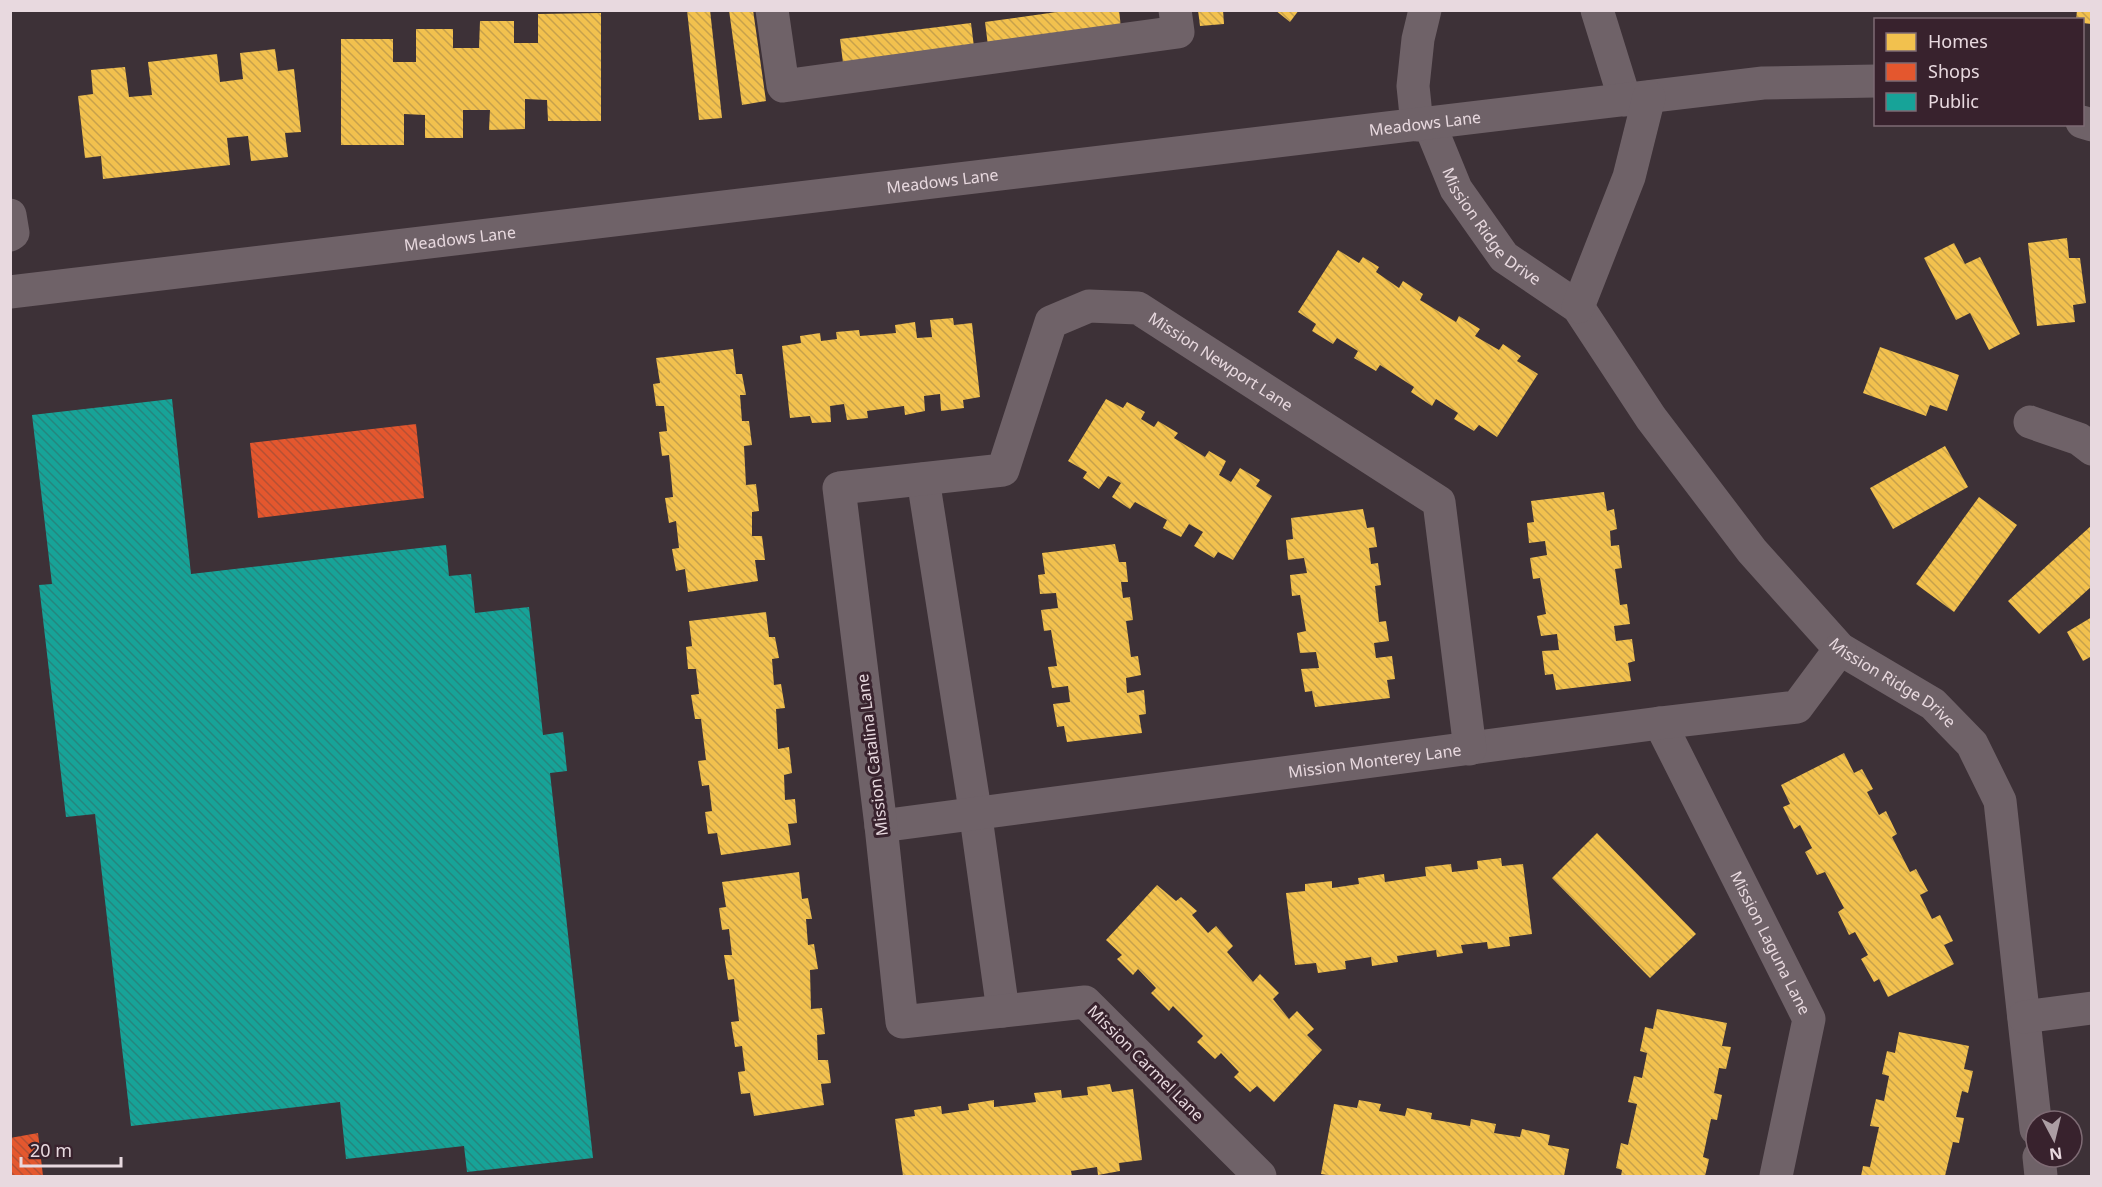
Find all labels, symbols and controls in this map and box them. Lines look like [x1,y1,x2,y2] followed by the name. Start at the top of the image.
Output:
[1874,18,2084,126] legend
[1928,29,1988,53] text: Homes
[1928,59,1980,83] text: Shops
[1928,89,1979,113] text: Public
[1368,106,1482,141] street label: Meadows Lane
[885,163,1000,198] street label: Meadows Lane
[1437,164,1546,290] street label: Mission Ridge Drive
[403,221,517,256] street label: Meadows Lane
[1144,307,1297,416] street label: Mission Newport Lane
[1824,633,1961,732] street label: Mission Ridge Drive
[851,673,893,837] street label: Mission Catalina Lane
[1287,738,1463,783] street label: Mission Monterey Lane
[1725,867,1816,1018] street label: Mission Laguna Lane
[1083,1000,1209,1126] street label: Mission Carmel Lane
[2024,1109,2084,1169] north arrow
[21,1130,122,1168] scale bar
[30,1138,72,1162] text: 20 m
[2048,1142,2064,1166] text: N

